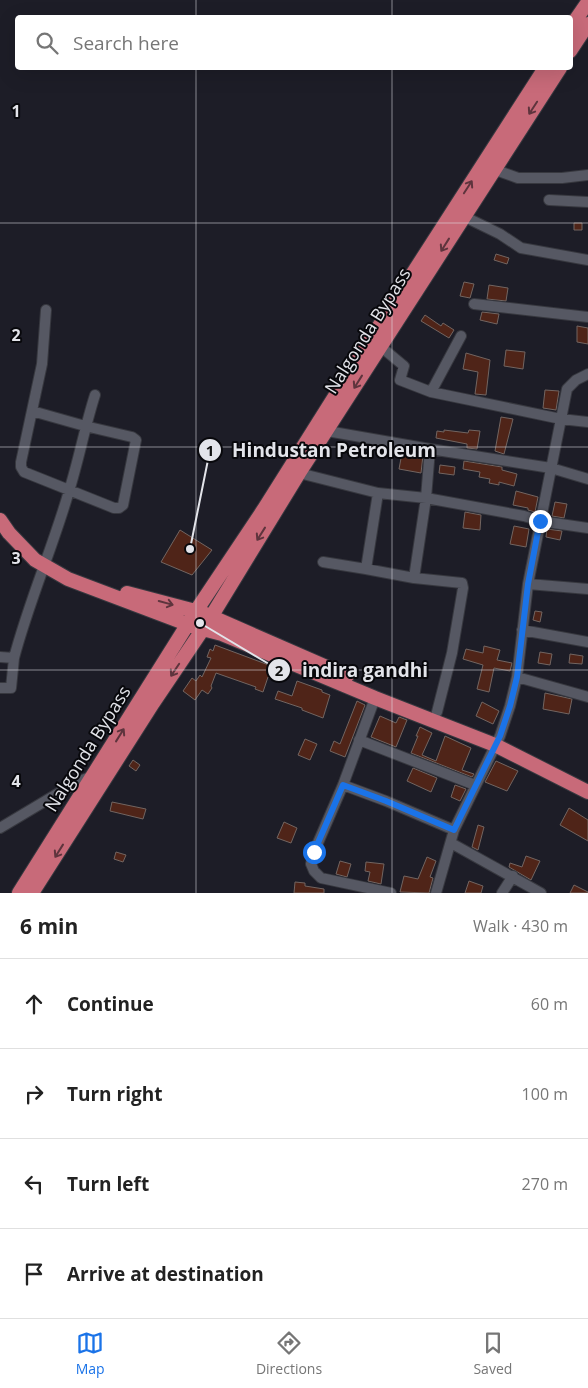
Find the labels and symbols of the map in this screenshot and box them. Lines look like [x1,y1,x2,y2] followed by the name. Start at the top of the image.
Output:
[11,100,21,122] text: 1
[528,101,538,115] one-way arrow
[463,180,473,194] one-way arrow
[439,237,449,251] one-way arrow
[319,263,416,398] street label: Nalgonda Bypass
[11,324,21,346] text: 2
[352,374,362,388] one-way arrow
[197,433,446,467] callout: Hindustan Petroleum
[232,437,436,463] text: Hindustan Petroleum
[206,440,214,460] text: 1
[529,510,552,533] route end
[256,526,266,540] one-way arrow
[11,547,21,569] text: 3
[157,599,173,609] one-way arrow
[267,653,438,687] callout: indira gandhi
[302,657,428,683] text: indira gandhi
[275,660,284,680] text: 2
[170,663,180,677] one-way arrow
[39,681,136,816] street label: Nalgonda Bypass
[115,728,125,742] one-way arrow
[11,770,21,792] text: 4
[303,841,326,864] route start
[53,843,63,857] one-way arrow

